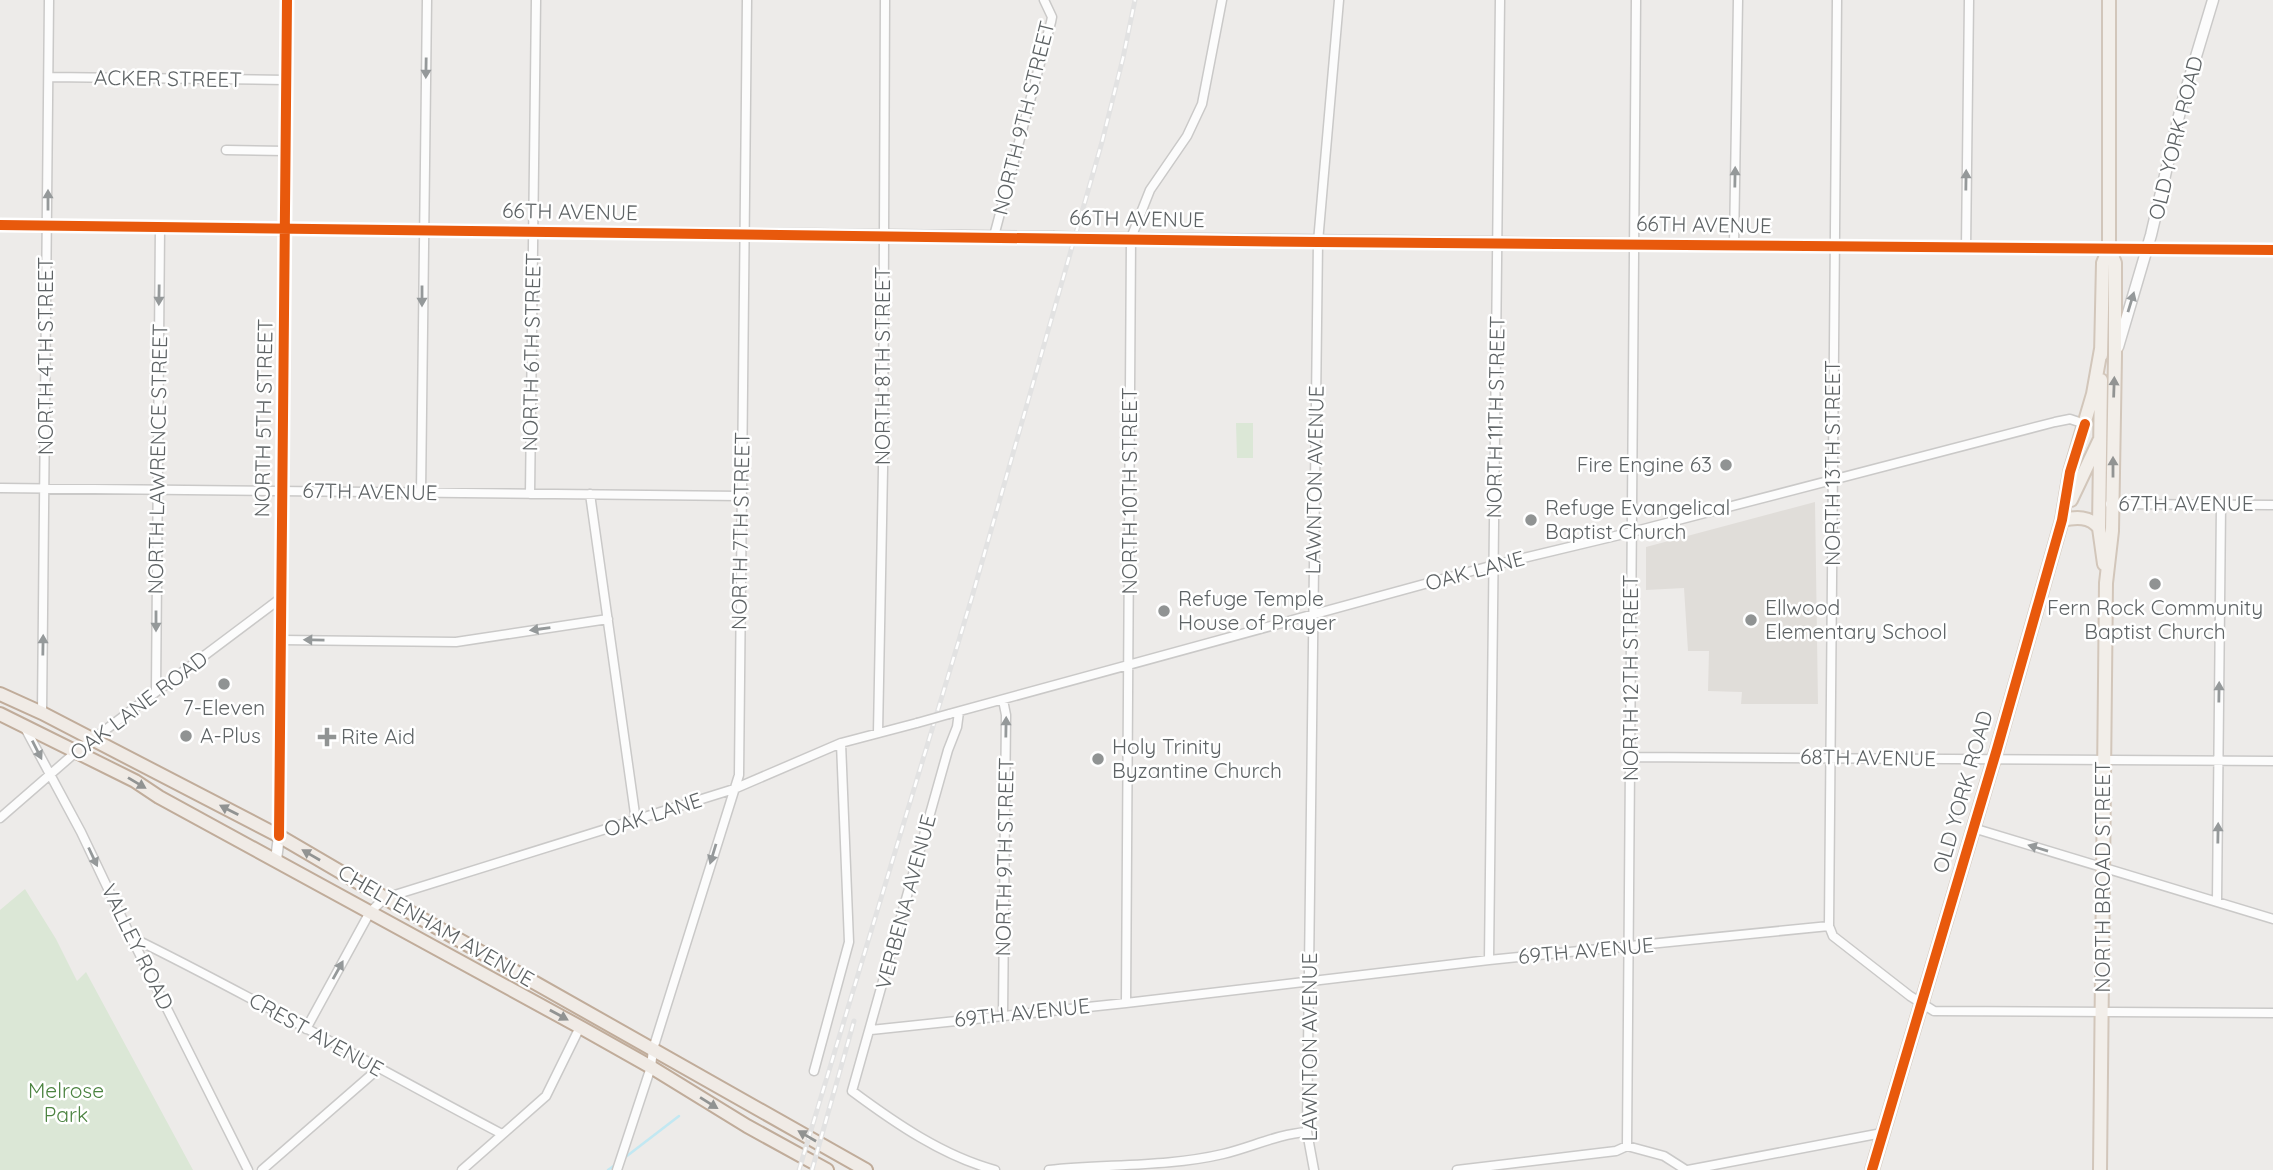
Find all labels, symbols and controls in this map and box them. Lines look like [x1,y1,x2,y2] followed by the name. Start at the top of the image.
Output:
[986,18,1060,217] street label: NORTH 9TH STREET
[2142,53,2208,222] street label: OLD YORK ROAD
[420,57,431,79] one-way arrow
[94,64,242,92] street label: ACKER STREET
[1730,166,1741,188] one-way arrow
[1960,168,1972,190] one-way arrow
[42,188,54,210] one-way arrow
[502,197,638,225] street label: 66TH AVENUE
[1069,204,1205,232] street label: 66TH AVENUE
[1636,210,1772,238] street label: 66TH AVENUE
[516,252,546,451] street label: NORTH 6TH STREET
[32,257,58,455] street label: NORTH 4TH STREET
[869,267,895,465] street label: NORTH 8TH STREET
[154,284,165,306] one-way arrow
[417,285,428,307] one-way arrow
[2126,291,2137,313] one-way arrow
[1480,315,1510,519] street label: NORTH 11TH STREET
[248,318,278,518] street label: NORTH 5TH STREET
[142,323,172,595] street label: NORTH LAWRENCE STREET
[1819,360,1845,566] street label: NORTH 13TH STREET
[2108,375,2120,397] one-way arrow
[1299,385,1329,575] street label: LAWNTON AVENUE
[1116,387,1142,595] street label: NORTH 10TH STREET
[725,432,755,630] street label: NORTH 7TH STREET
[1577,451,1712,477] place label: Fire Engine 63
[2107,455,2119,477] one-way arrow
[1718,457,1734,473] marker: Fire Engine 63
[302,477,438,505] street label: 67TH AVENUE
[2118,490,2254,516] street label: 67TH AVENUE
[1545,494,1730,544] place label: Refuge Evangelical Baptist Church
[1523,512,1539,528] marker: Refuge Evangelical Baptist Church
[1422,544,1527,596] street label: OAK LANE
[1617,575,1643,781] street label: NORTH 12TH STREET
[2147,576,2163,592] marker: Fern Rock Community Baptist Church
[1178,585,1336,635] place label: Refuge Temple House of Prayer
[1765,594,1947,644] place label: Ellwood Elementary School
[2047,594,2263,644] place label: Fern Rock Community Baptist Church
[1156,603,1172,619] marker: Refuge Temple House of Prayer
[150,610,162,632] one-way arrow
[1743,612,1759,628] marker: Ellwood Elementary School
[529,624,551,635] one-way arrow
[37,633,49,655] one-way arrow
[302,635,324,646] one-way arrow
[64,645,212,765] street label: OAK LANE ROAD
[216,676,232,692] marker: 7-Eleven
[2213,681,2225,703] one-way arrow
[183,694,265,720] place label: 7-Eleven
[1926,707,1998,876] street label: OLD YORK ROAD
[1000,715,1012,737] one-way arrow
[200,722,261,748] place label: A-Plus
[341,723,415,749] place label: Rite Aid
[178,728,194,744] marker: A-Plus
[319,729,335,745] marker: Rite Aid
[1112,733,1282,783] place label: Holy Trinity Byzantine Church
[31,740,42,760] one-way arrow
[1800,743,1936,771] street label: 68TH AVENUE
[1090,751,1106,767] marker: Holy Trinity Byzantine Church
[989,757,1019,957] street label: NORTH 9TH STREET
[2089,761,2115,993] street label: NORTH BROAD STREET
[128,777,147,789] one-way arrow
[600,786,705,842] street label: OAK LANE
[219,805,239,816] one-way arrow
[869,811,941,992] street label: VERBENA AVENUE
[2212,822,2224,844] one-way arrow
[2027,842,2048,853] one-way arrow
[708,844,718,865] one-way arrow
[87,847,99,867] one-way arrow
[301,849,321,861] one-way arrow
[334,858,539,992] street label: CHELTENHAM AVENUE
[96,879,180,1014] street label: VALLEY ROAD
[1517,931,1655,969] street label: 69TH AVENUE
[1296,953,1322,1141] street label: LAWNTON AVENUE
[332,961,344,980] one-way arrow
[245,986,388,1082] street label: CREST AVENUE
[953,992,1091,1032] street label: 69TH AVENUE
[549,1009,569,1021] one-way arrow
[28,1077,104,1127] park label: Melrose Park
[700,1096,719,1109] one-way arrow
[797,1130,816,1142] one-way arrow

